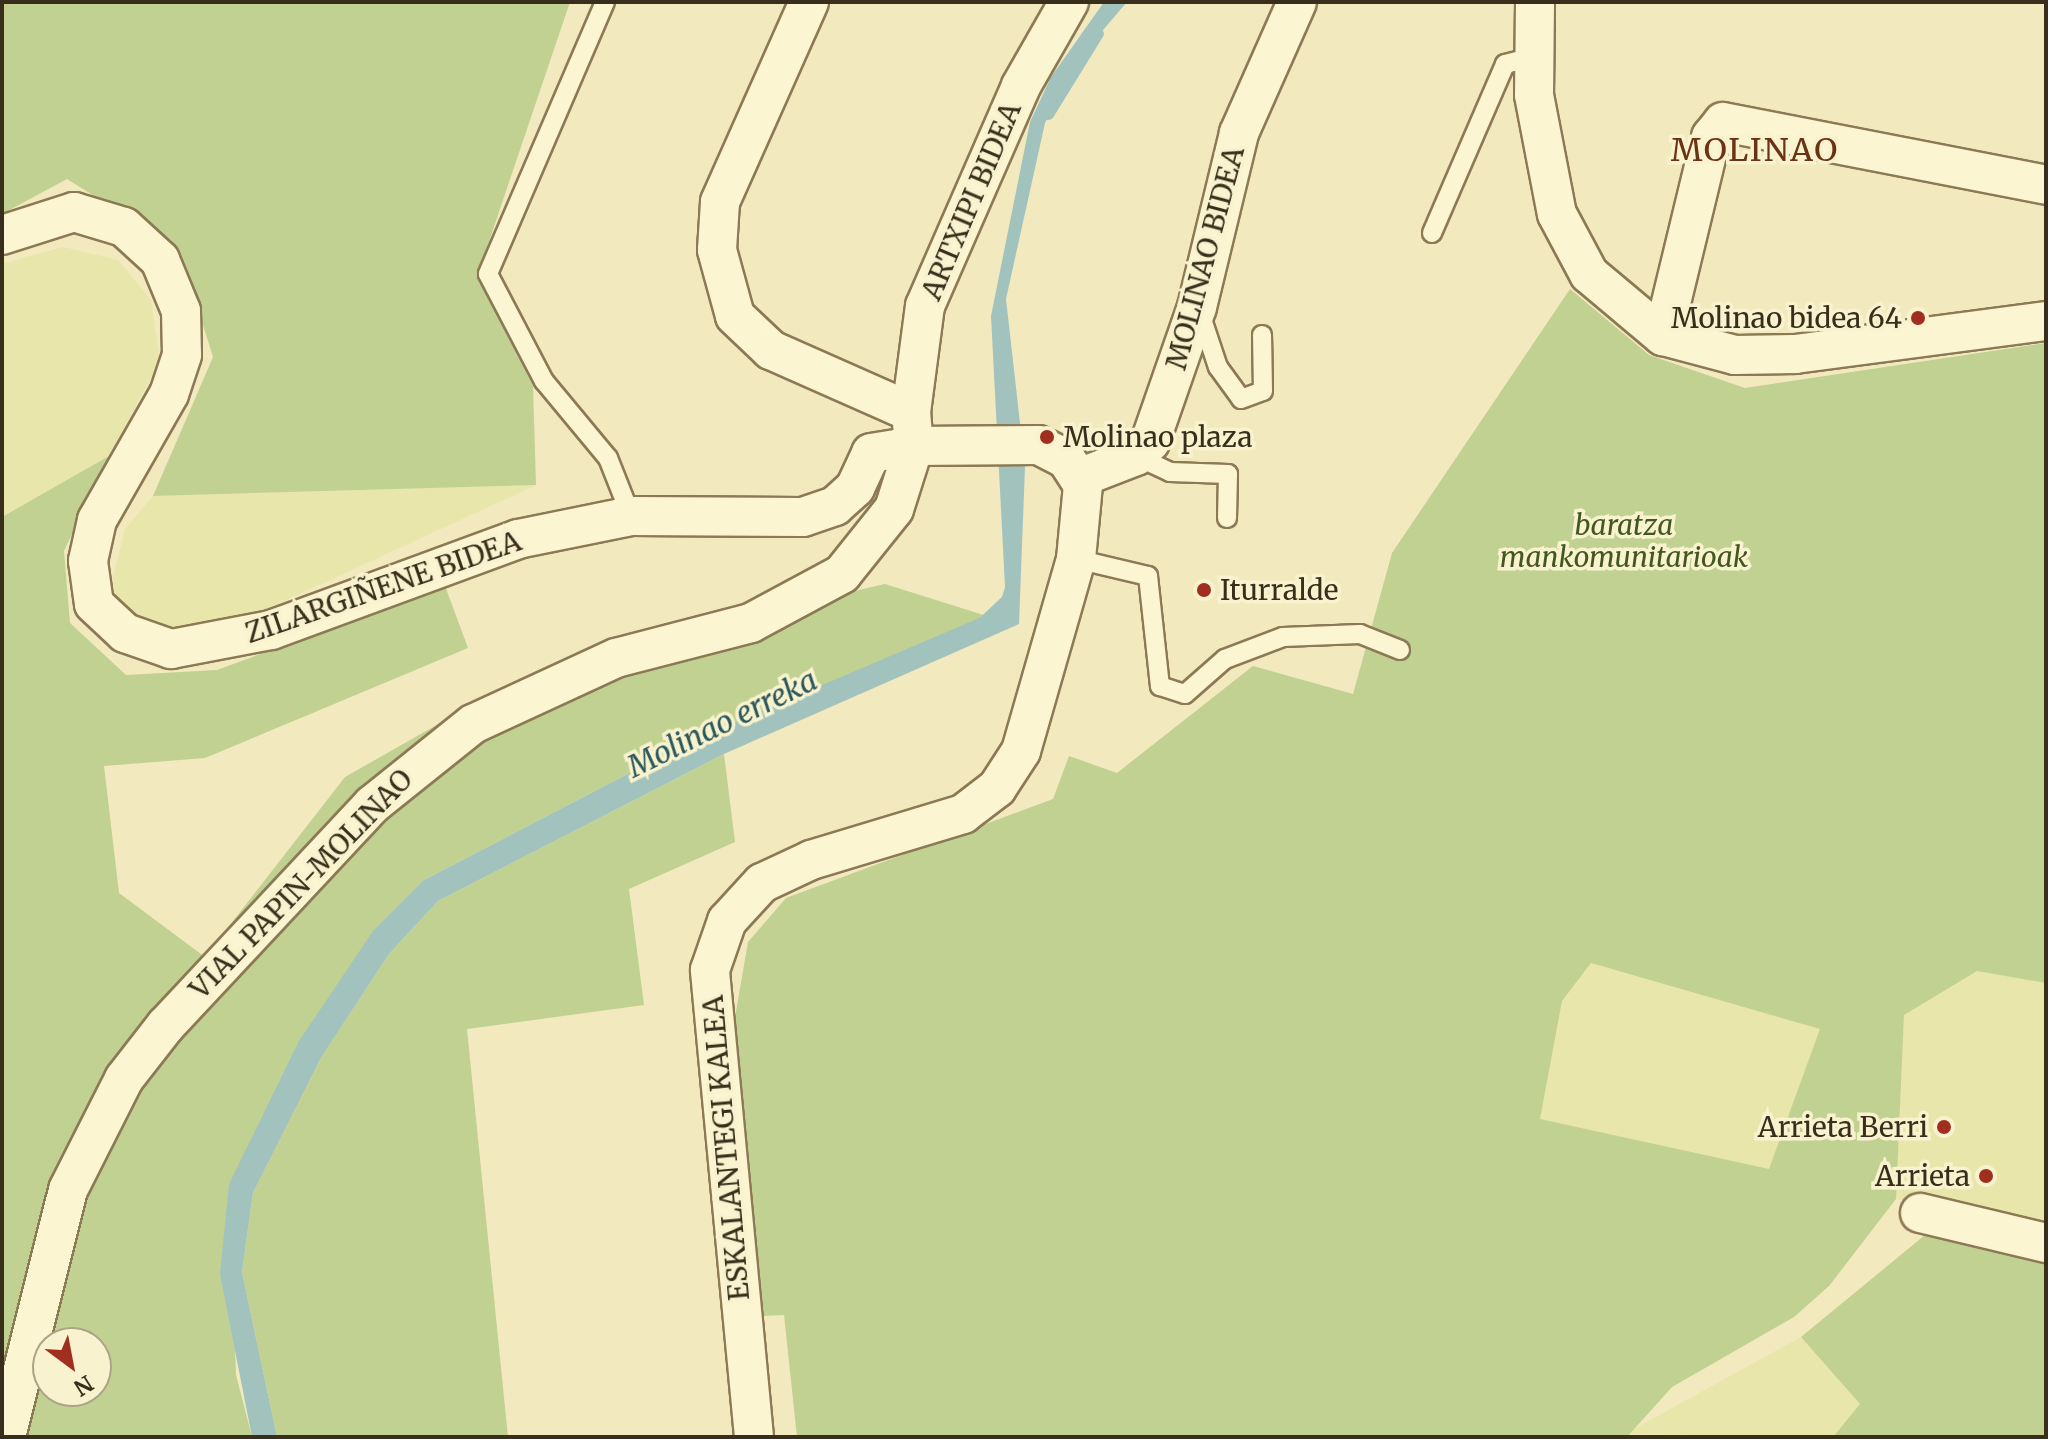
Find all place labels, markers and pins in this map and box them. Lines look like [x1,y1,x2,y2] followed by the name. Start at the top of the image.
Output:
[1671,301,1902,335] place label: Molinao bidea 64
[1909,309,1927,327] marker: Molinao bidea 64
[1063,420,1252,454] place label: Molinao plaza
[1038,428,1056,446] marker: Molinao plaza
[1220,573,1338,607] place label: Iturralde
[1195,581,1213,599] marker: Iturralde
[1758,1110,1928,1144] place label: Arrieta Berri
[1935,1118,1953,1136] marker: Arrieta Berri
[1875,1159,1970,1193] place label: Arrieta
[1977,1167,1995,1185] marker: Arrieta

